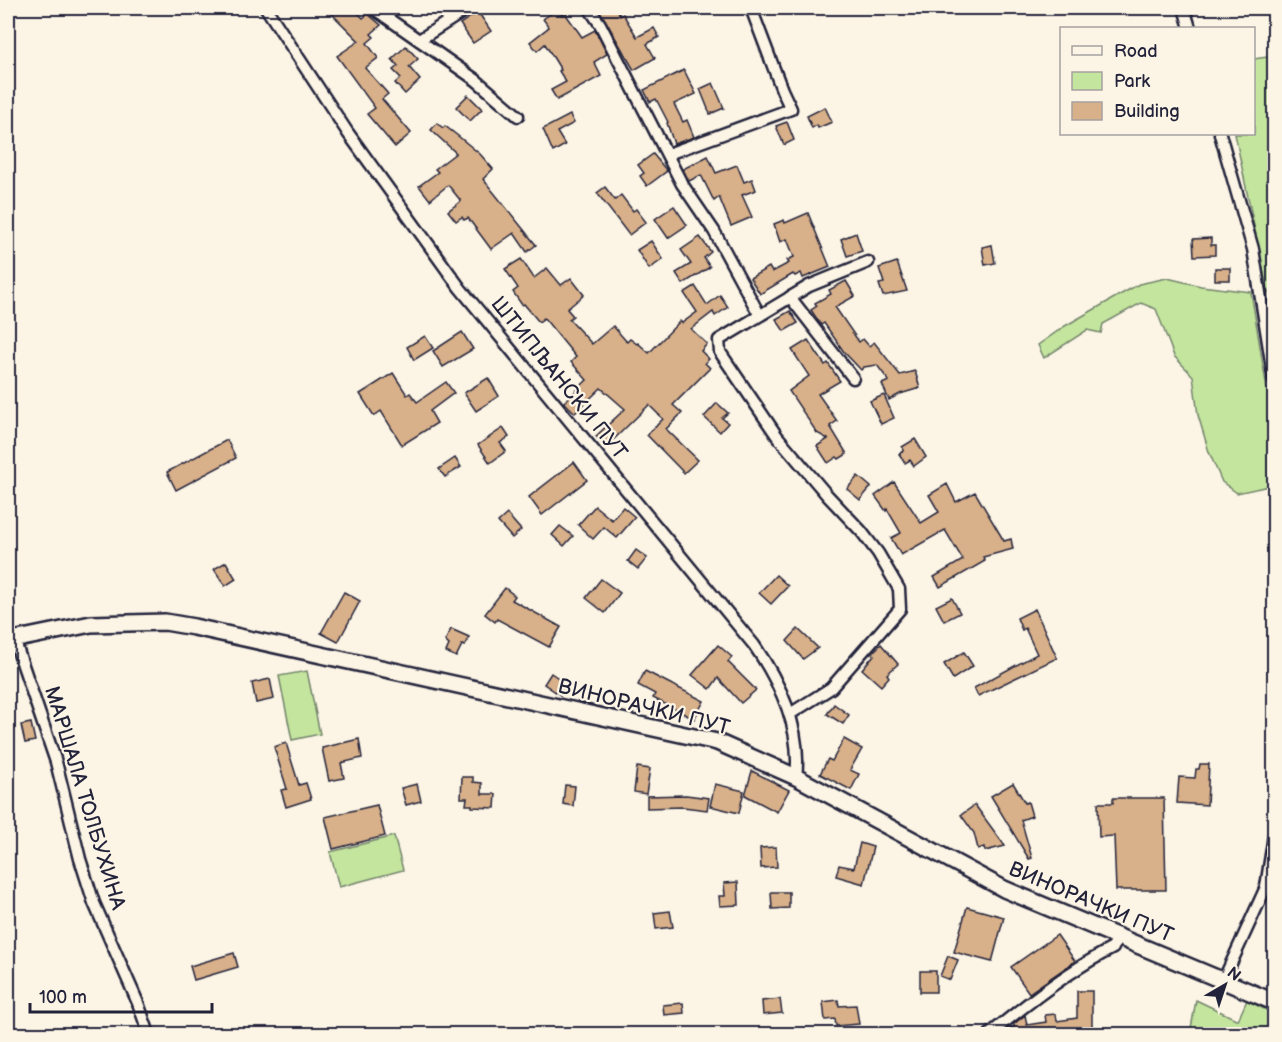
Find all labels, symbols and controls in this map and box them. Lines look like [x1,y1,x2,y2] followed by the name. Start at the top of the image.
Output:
[1060,27,1255,135] legend
[1114,41,1158,62] text: Road
[1114,71,1150,92] text: Park
[1114,101,1180,122] text: Building
[486,291,633,465] street label: ШТИПЉАНСКИ ПУТ
[556,674,733,741] street label: ВИНОРАЧКИ ПУТ
[39,683,131,913] street label: МАРШАЛА ТОЛБУХИНА
[1005,856,1178,948] street label: ВИНОРАЧКИ ПУТ
[1195,955,1255,1015] north arrow
[1223,963,1244,986] text: N
[30,976,212,1014] scale bar
[39,987,87,1008] text: 100 m

